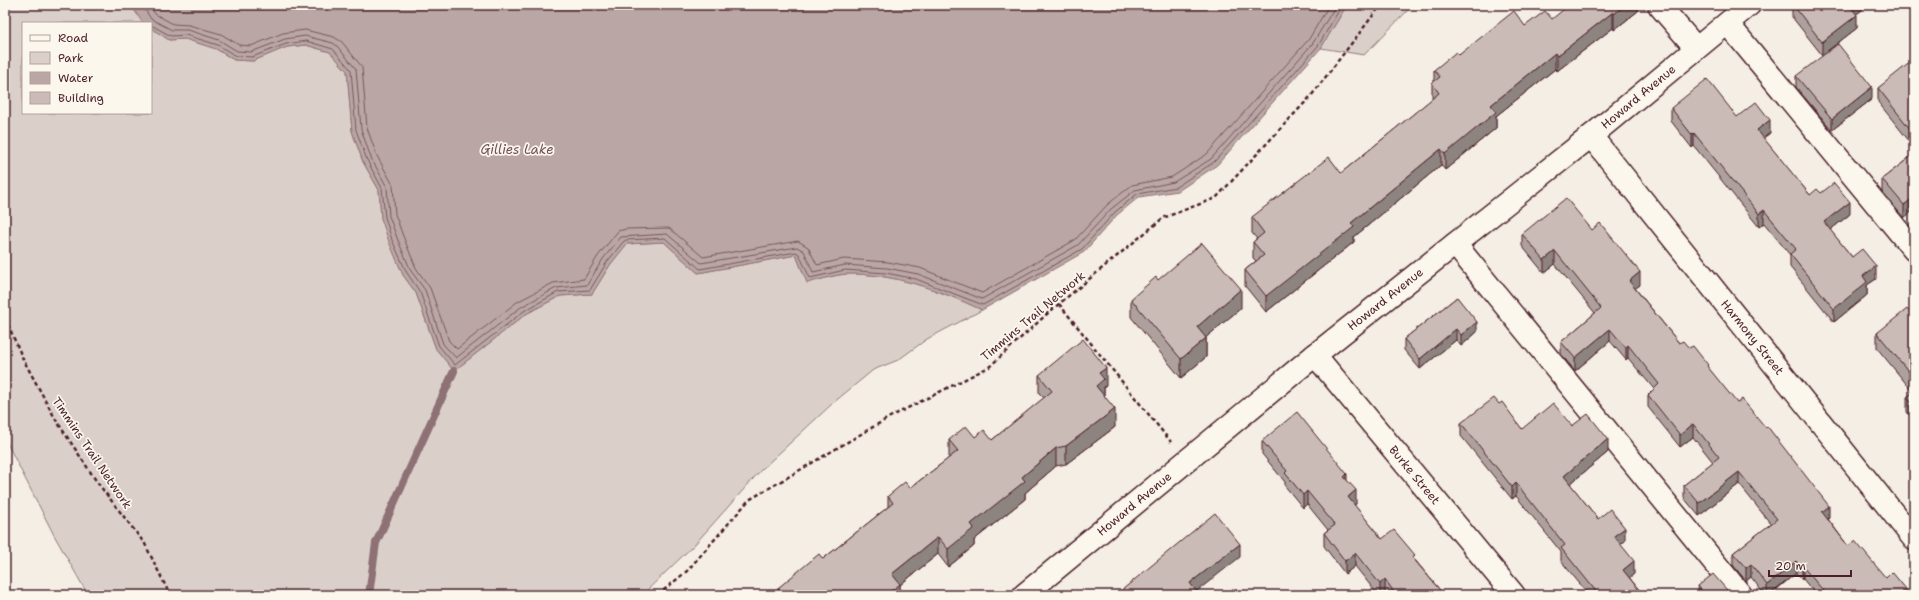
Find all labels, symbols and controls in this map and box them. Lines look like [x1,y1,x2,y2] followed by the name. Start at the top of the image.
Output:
[22,22,152,114] legend
[58,30,89,46] text: Road
[58,50,84,66] text: Park
[1598,61,1679,132] street label: Howard Avenue
[58,70,94,86] text: Water
[58,90,104,106] text: Building
[480,141,554,158] water label: Gillies Lake
[1344,264,1427,334] street label: Howard Avenue
[977,267,1089,364] street label: Timmins Trail Network
[1717,296,1787,378] street label: Harmony Street
[49,394,136,512] street label: Timmins Trail Network
[1385,442,1444,508] street label: Burke Street
[1094,468,1175,540] street label: Howard Avenue
[1769,552,1851,578] scale bar
[1775,558,1806,574] text: 20 m

